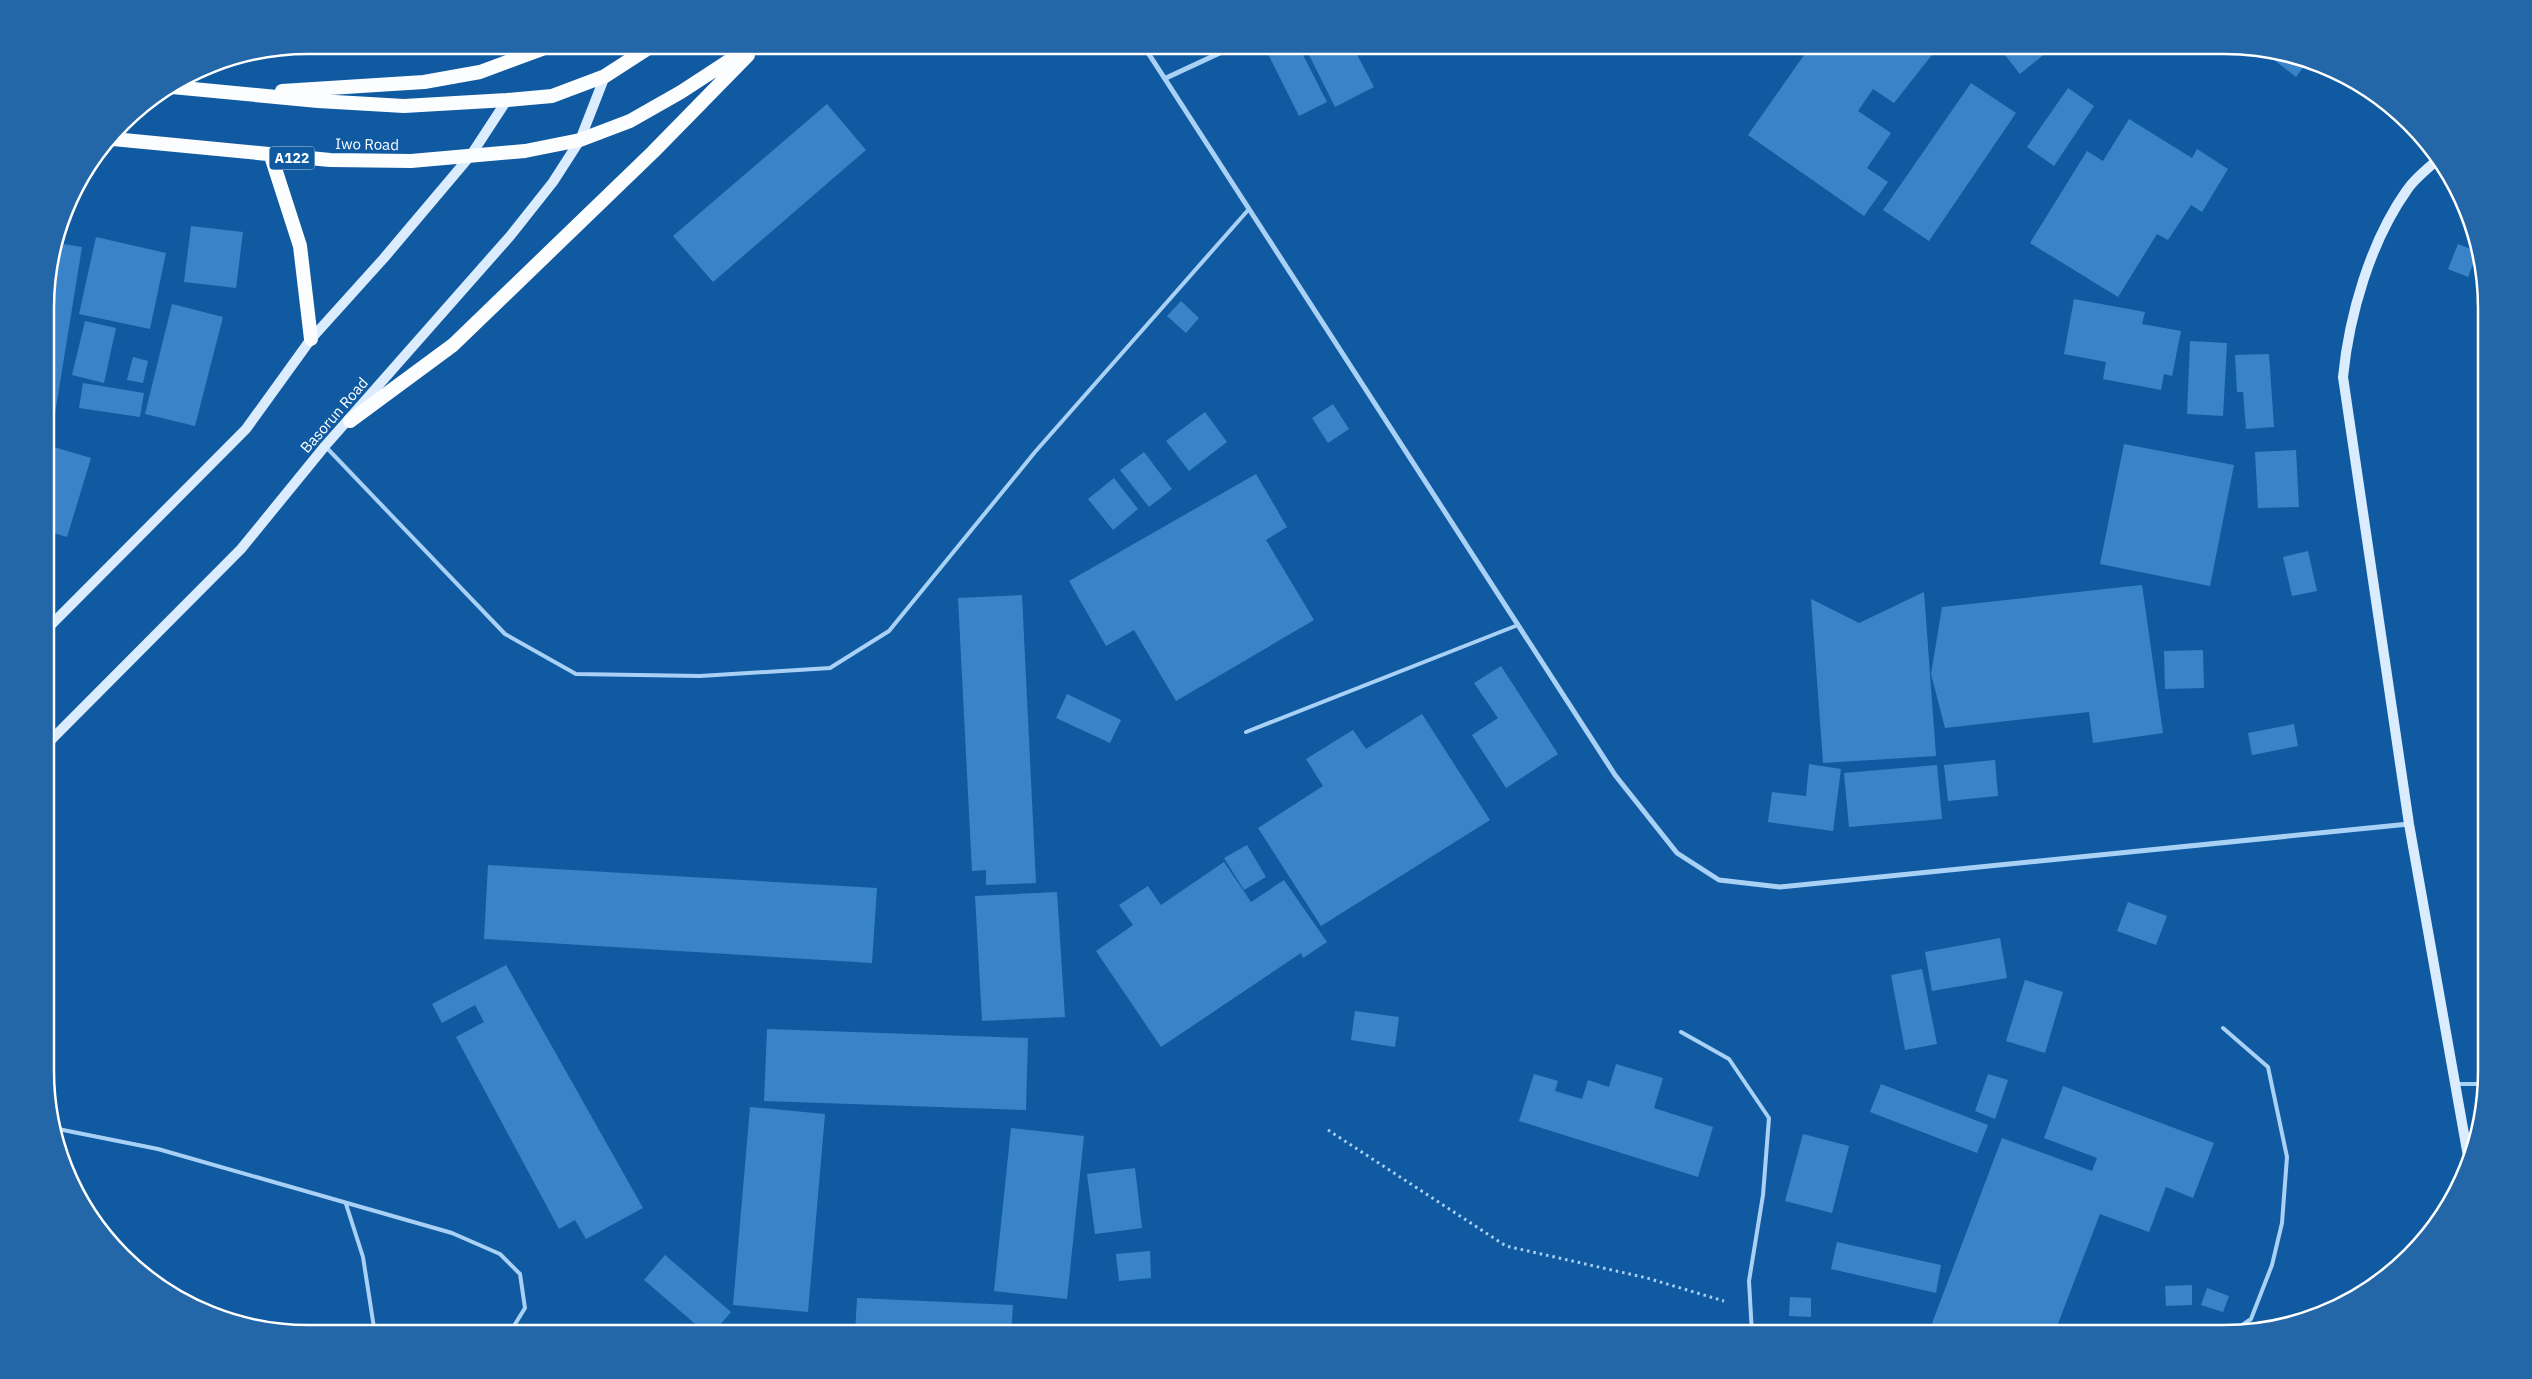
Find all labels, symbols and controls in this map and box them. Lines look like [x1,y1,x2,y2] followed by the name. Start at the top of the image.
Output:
[335,134,399,154] street label: Iwo Road
[270,146,314,170] road number: A122
[296,373,372,457] street label: Basorun Road

